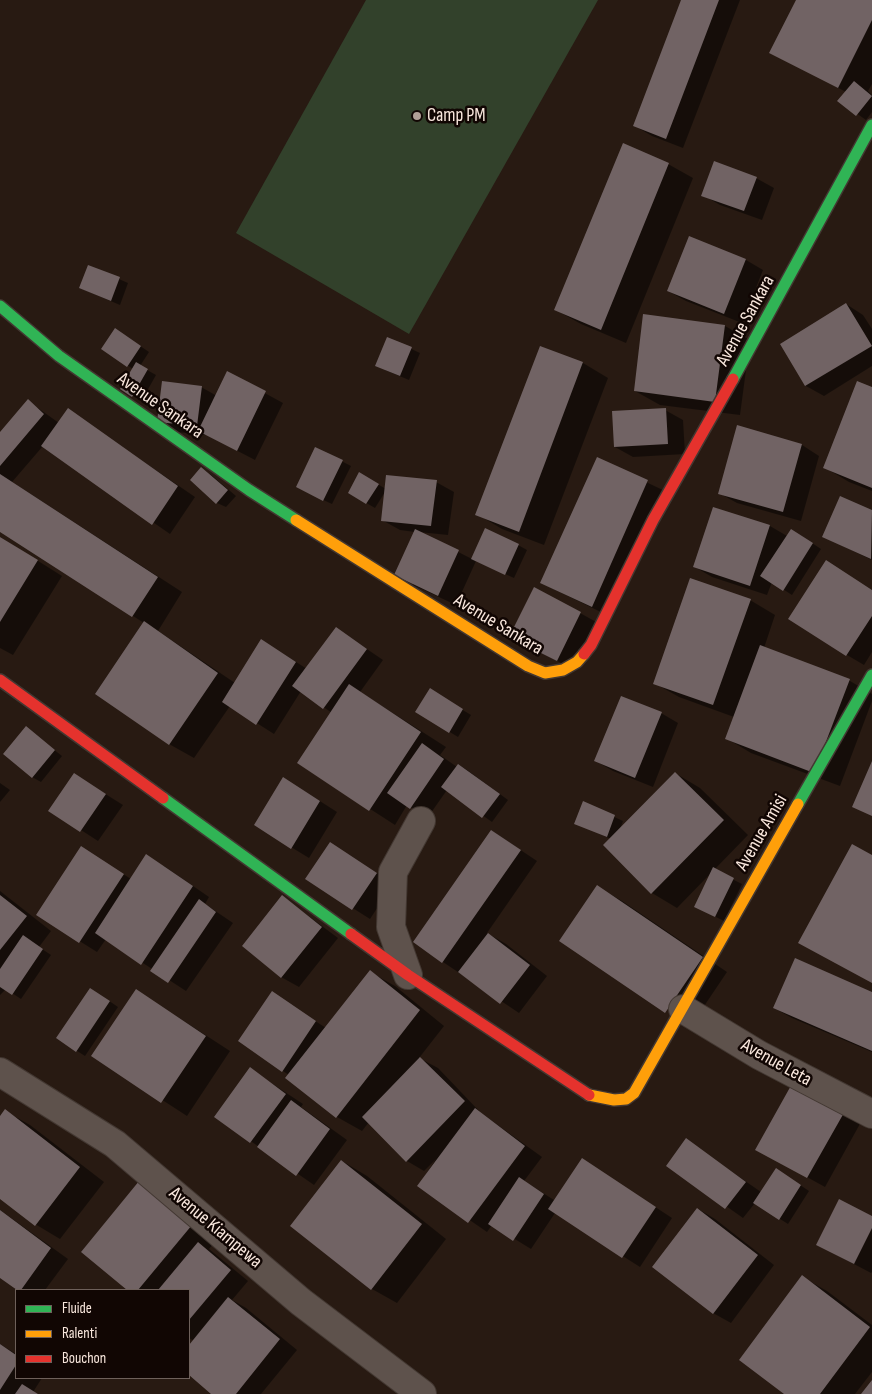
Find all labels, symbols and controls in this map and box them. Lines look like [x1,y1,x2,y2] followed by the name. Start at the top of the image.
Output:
[427,105,486,127] place label: Camp PM
[411,110,423,122] marker: Camp PM
[712,272,780,370] street label: Avenue Sankara
[112,368,208,444] street label: Avenue Sankara
[449,589,547,661] street label: Avenue Sankara
[731,791,793,875] street label: Avenue Amisi
[737,1034,815,1092] street label: Avenue Leta
[164,1183,266,1273] street label: Avenue Kiampewa
[15,1289,190,1379] legend
[62,1299,92,1318] text: Fluide
[62,1324,97,1343] text: Ralenti
[62,1349,106,1368] text: Bouchon

